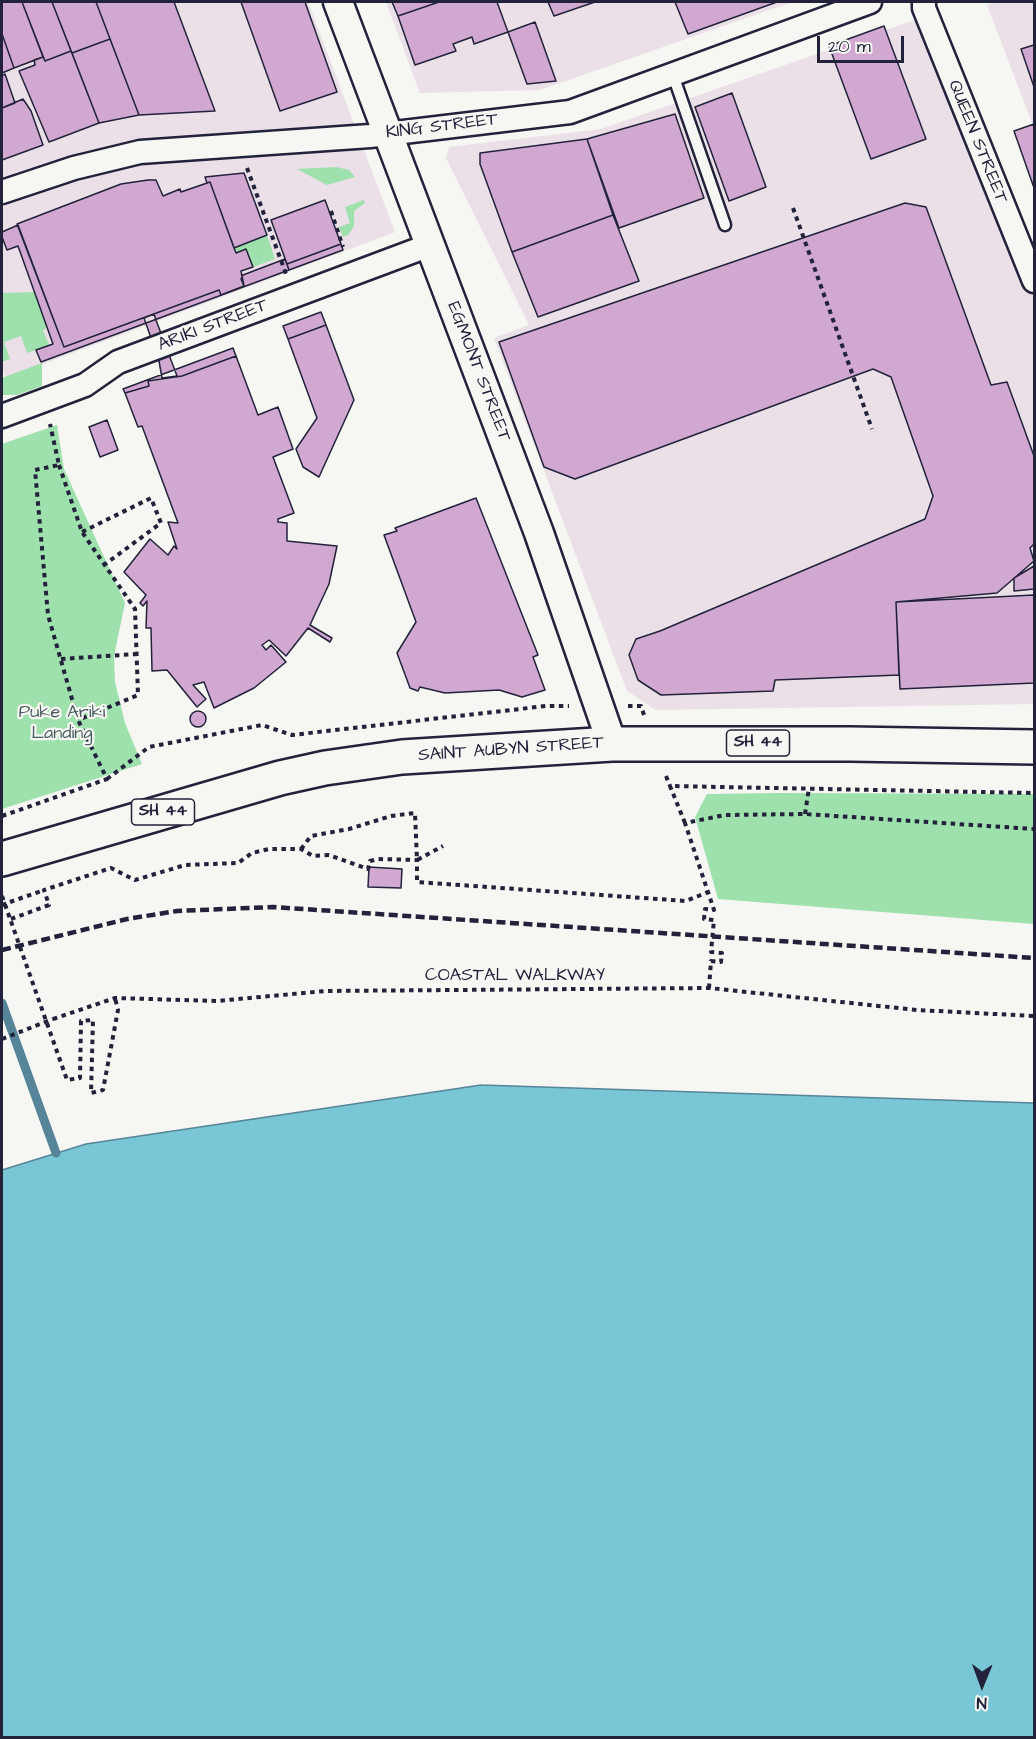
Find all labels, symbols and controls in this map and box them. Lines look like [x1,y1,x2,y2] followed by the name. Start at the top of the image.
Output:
[820,24,907,62] scale bar
[828,34,871,59] text: 20 m
[942,77,1012,207] street label: QUEEN STREET
[385,109,499,145] street label: KING STREET
[155,295,271,357] street label: ARIKI STREET
[441,299,515,445] street label: EGMONT STREET
[19,702,105,744] park label: Puke Ariki Landing
[726,730,789,756] road number: SH 44
[417,733,605,767] street label: SAINT AUBYN STREET
[132,799,195,825] road number: SH 44
[425,965,605,987] street label: COASTAL WALKWAY
[952,1655,1012,1715] north arrow
[976,1692,987,1714] text: N

